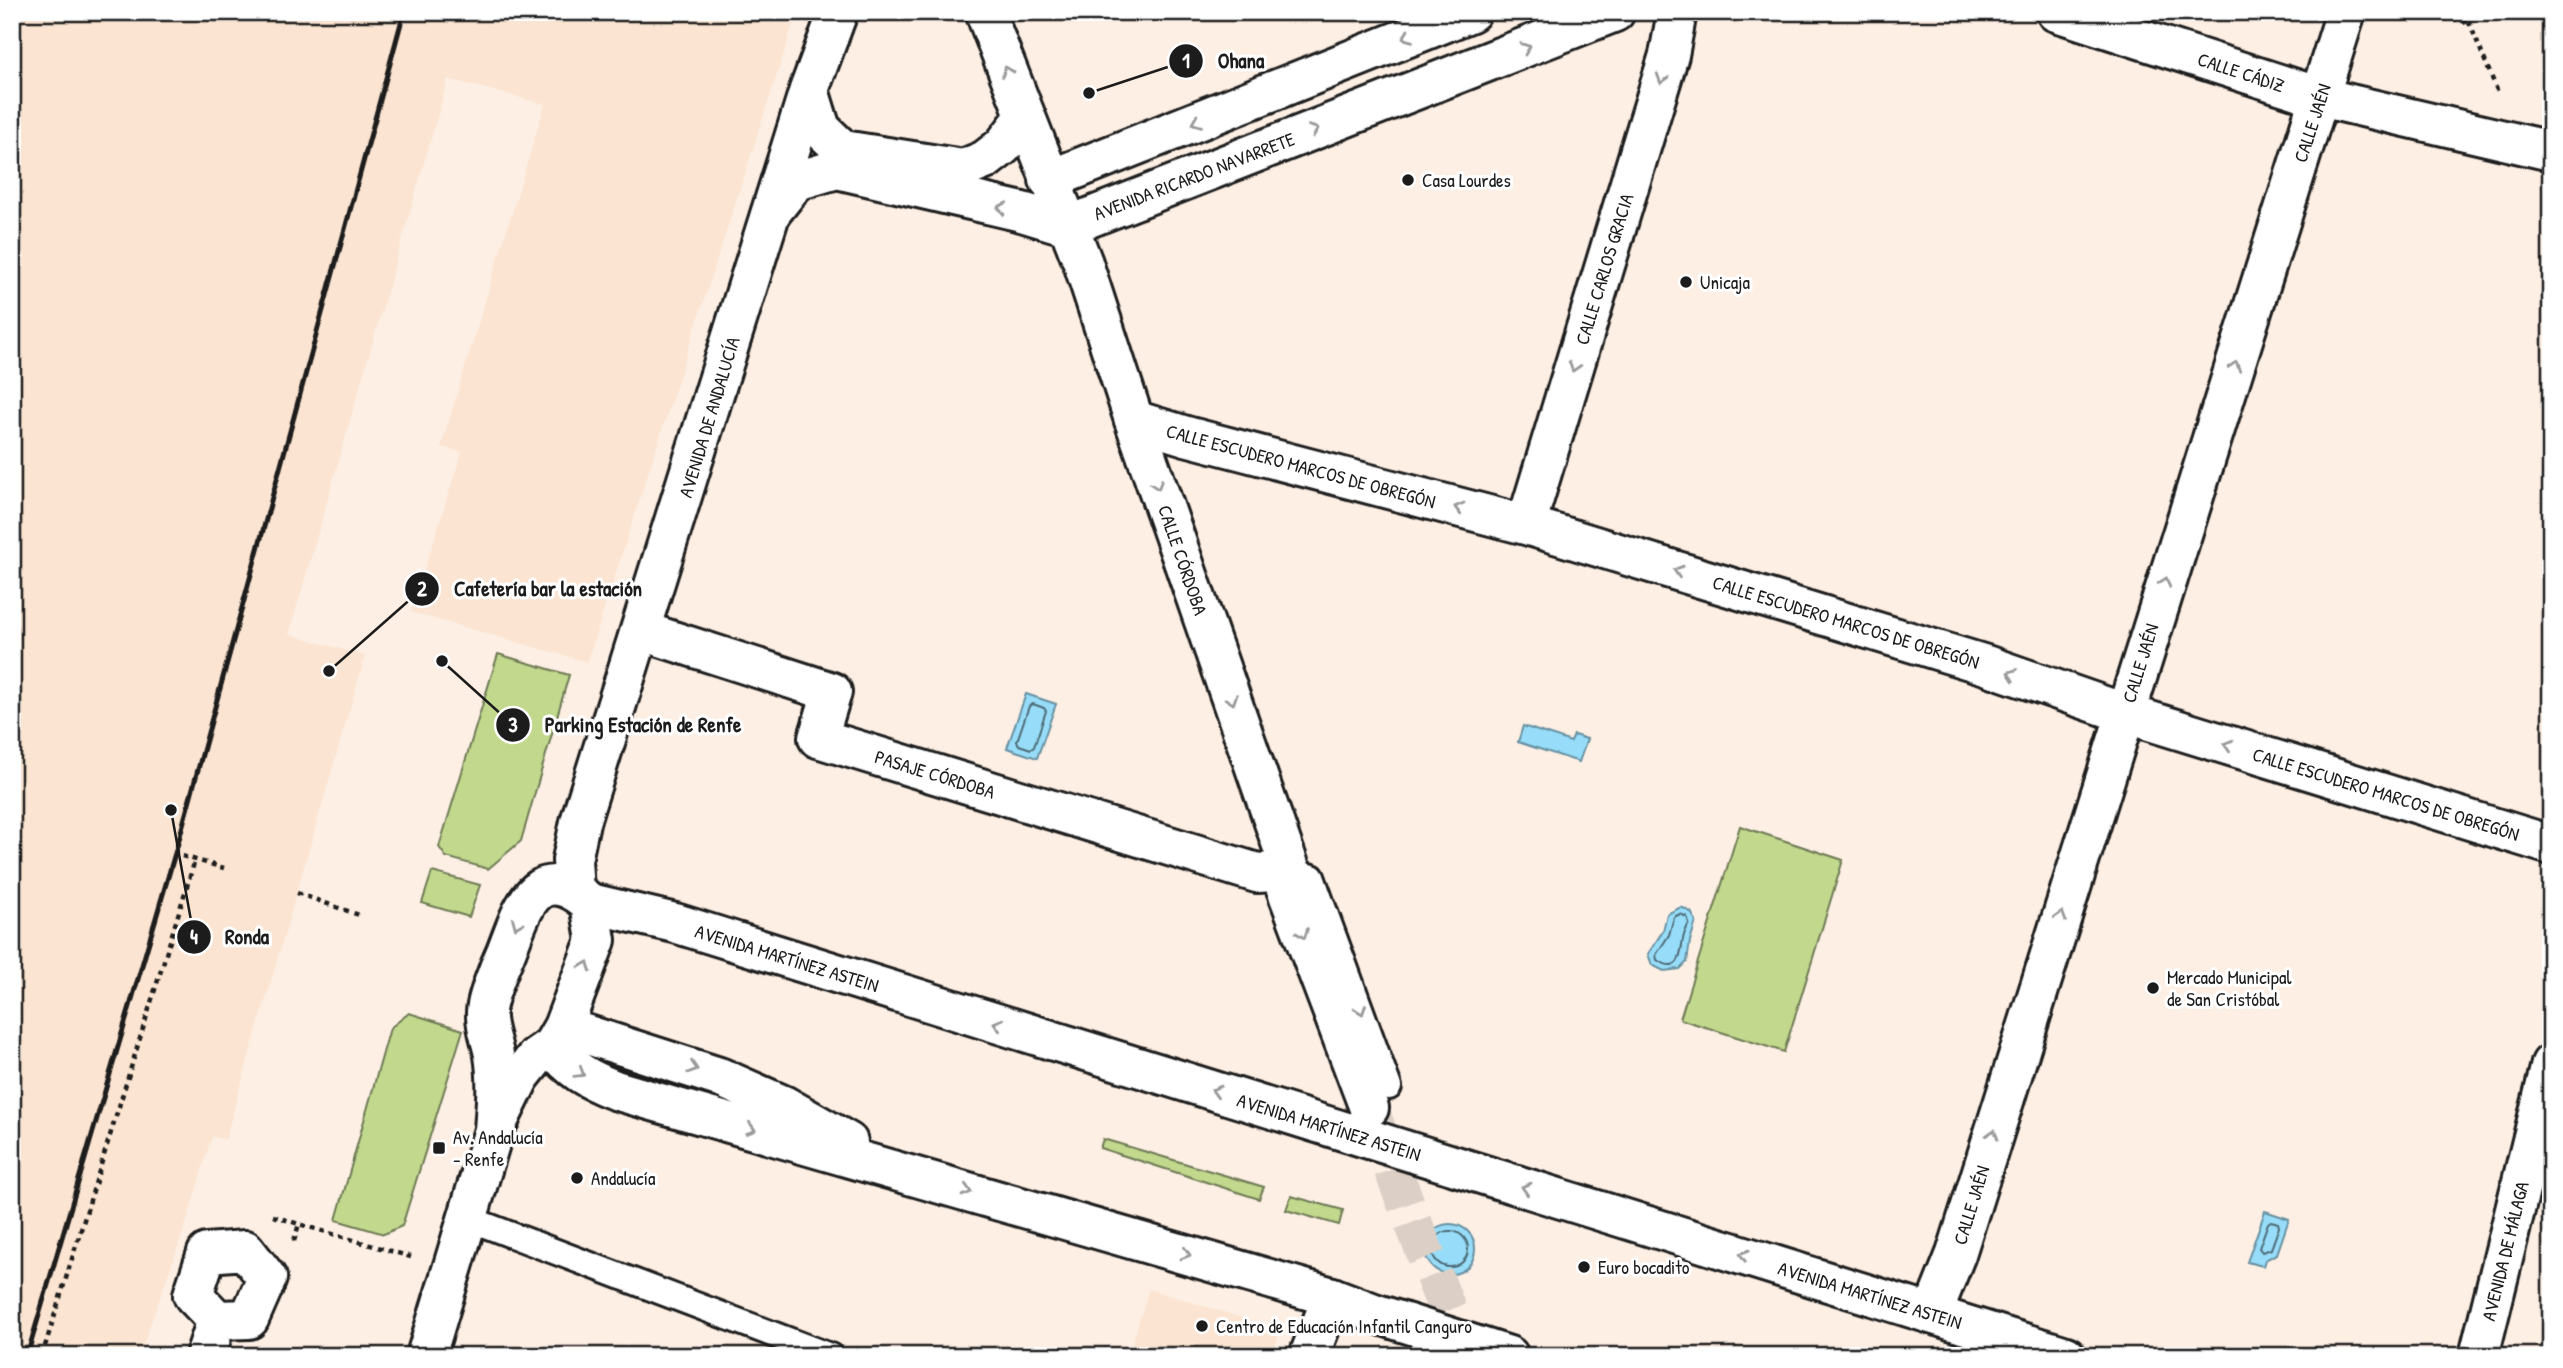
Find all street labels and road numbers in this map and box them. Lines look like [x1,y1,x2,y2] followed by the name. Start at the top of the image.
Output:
[2194,46,2288,98] street label: CALLE CÁDIZ
[2287,80,2337,166] street label: CALLE JAÉN
[1090,125,1299,226] street label: AVENIDA RICARDO NAVARRETE
[1569,190,1639,348] street label: CALLE CARLOS GRACIA
[672,333,746,501] street label: AVENIDA DE ANDALUCÍA
[1164,418,1438,514] street label: CALLE ESCUDERO MARCOS DE OBREGÓN
[1152,502,1214,618] street label: CALLE CÓRDOBA
[1709,569,1983,675] street label: CALLE ESCUDERO MARCOS DE OBREGÓN
[2116,620,2164,706] street label: CALLE JAÉN
[2249,741,2523,847] street label: CALLE ESCUDERO MARCOS DE OBREGÓN
[872,743,998,805] street label: PASAJE CÓRDOBA
[692,918,882,998] street label: AVENIDA MARTÍNEZ ASTEIN
[1234,1087,1424,1167] street label: AVENIDA MARTÍNEZ ASTEIN
[1947,1162,1995,1248] street label: CALLE JAÉN
[2475,1179,2535,1323] street label: AVENIDA DE MÁLAGA
[1775,1255,1965,1335] street label: AVENIDA MARTÍNEZ ASTEIN

